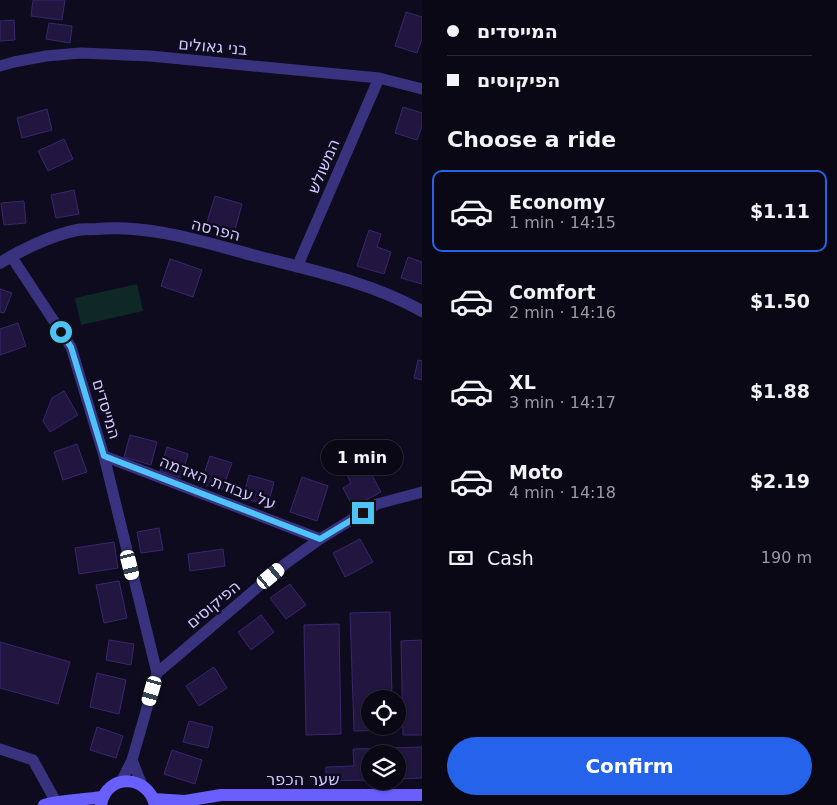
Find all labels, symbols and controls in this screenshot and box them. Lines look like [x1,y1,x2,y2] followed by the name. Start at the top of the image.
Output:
[477,20,558,42] text: המייסדים
[178,34,248,59] street label: בני גאולים
[477,69,560,91] text: הפיקוסים
[447,127,616,152] text: Choose a ride
[303,136,343,196] street label: המשולש
[449,189,494,234] icon: car
[509,191,605,213] text: Economy
[750,200,810,222] text: $1.11
[509,213,616,232] text: 1 min · 14:15
[189,214,243,245] street label: הפרסה
[449,279,494,324] icon: car
[509,281,596,303] text: Comfort
[750,290,810,312] text: $1.50
[509,303,616,322] text: 2 min · 14:16
[50,321,72,343] route start
[449,369,494,414] icon: car
[509,371,536,393] text: XL
[88,377,125,441] street label: המייסדים
[750,380,810,402] text: $1.88
[509,393,616,412] text: 3 min · 14:17
[322,440,404,476] callout: 1 min
[337,448,387,467] text: 1 min
[157,451,279,513] street label: על עבודת האדמה
[449,459,494,504] icon: car
[509,461,563,483] text: Moto
[750,470,810,492] text: $2.19
[509,483,616,502] text: 4 min · 14:18
[352,502,374,524] route end
[447,544,475,572] icon: cash
[487,547,534,569] text: Cash
[761,548,812,567] text: 190 m
[119,549,140,581] car
[254,561,287,591] car
[183,576,244,632] street label: הפיקוסים
[140,675,163,707] car
[361,690,406,790] map controls
[361,690,406,735] button: locate
[447,737,812,795] button: Confirm
[361,745,406,790] button: layers
[266,770,340,789] street label: שער הכפר

